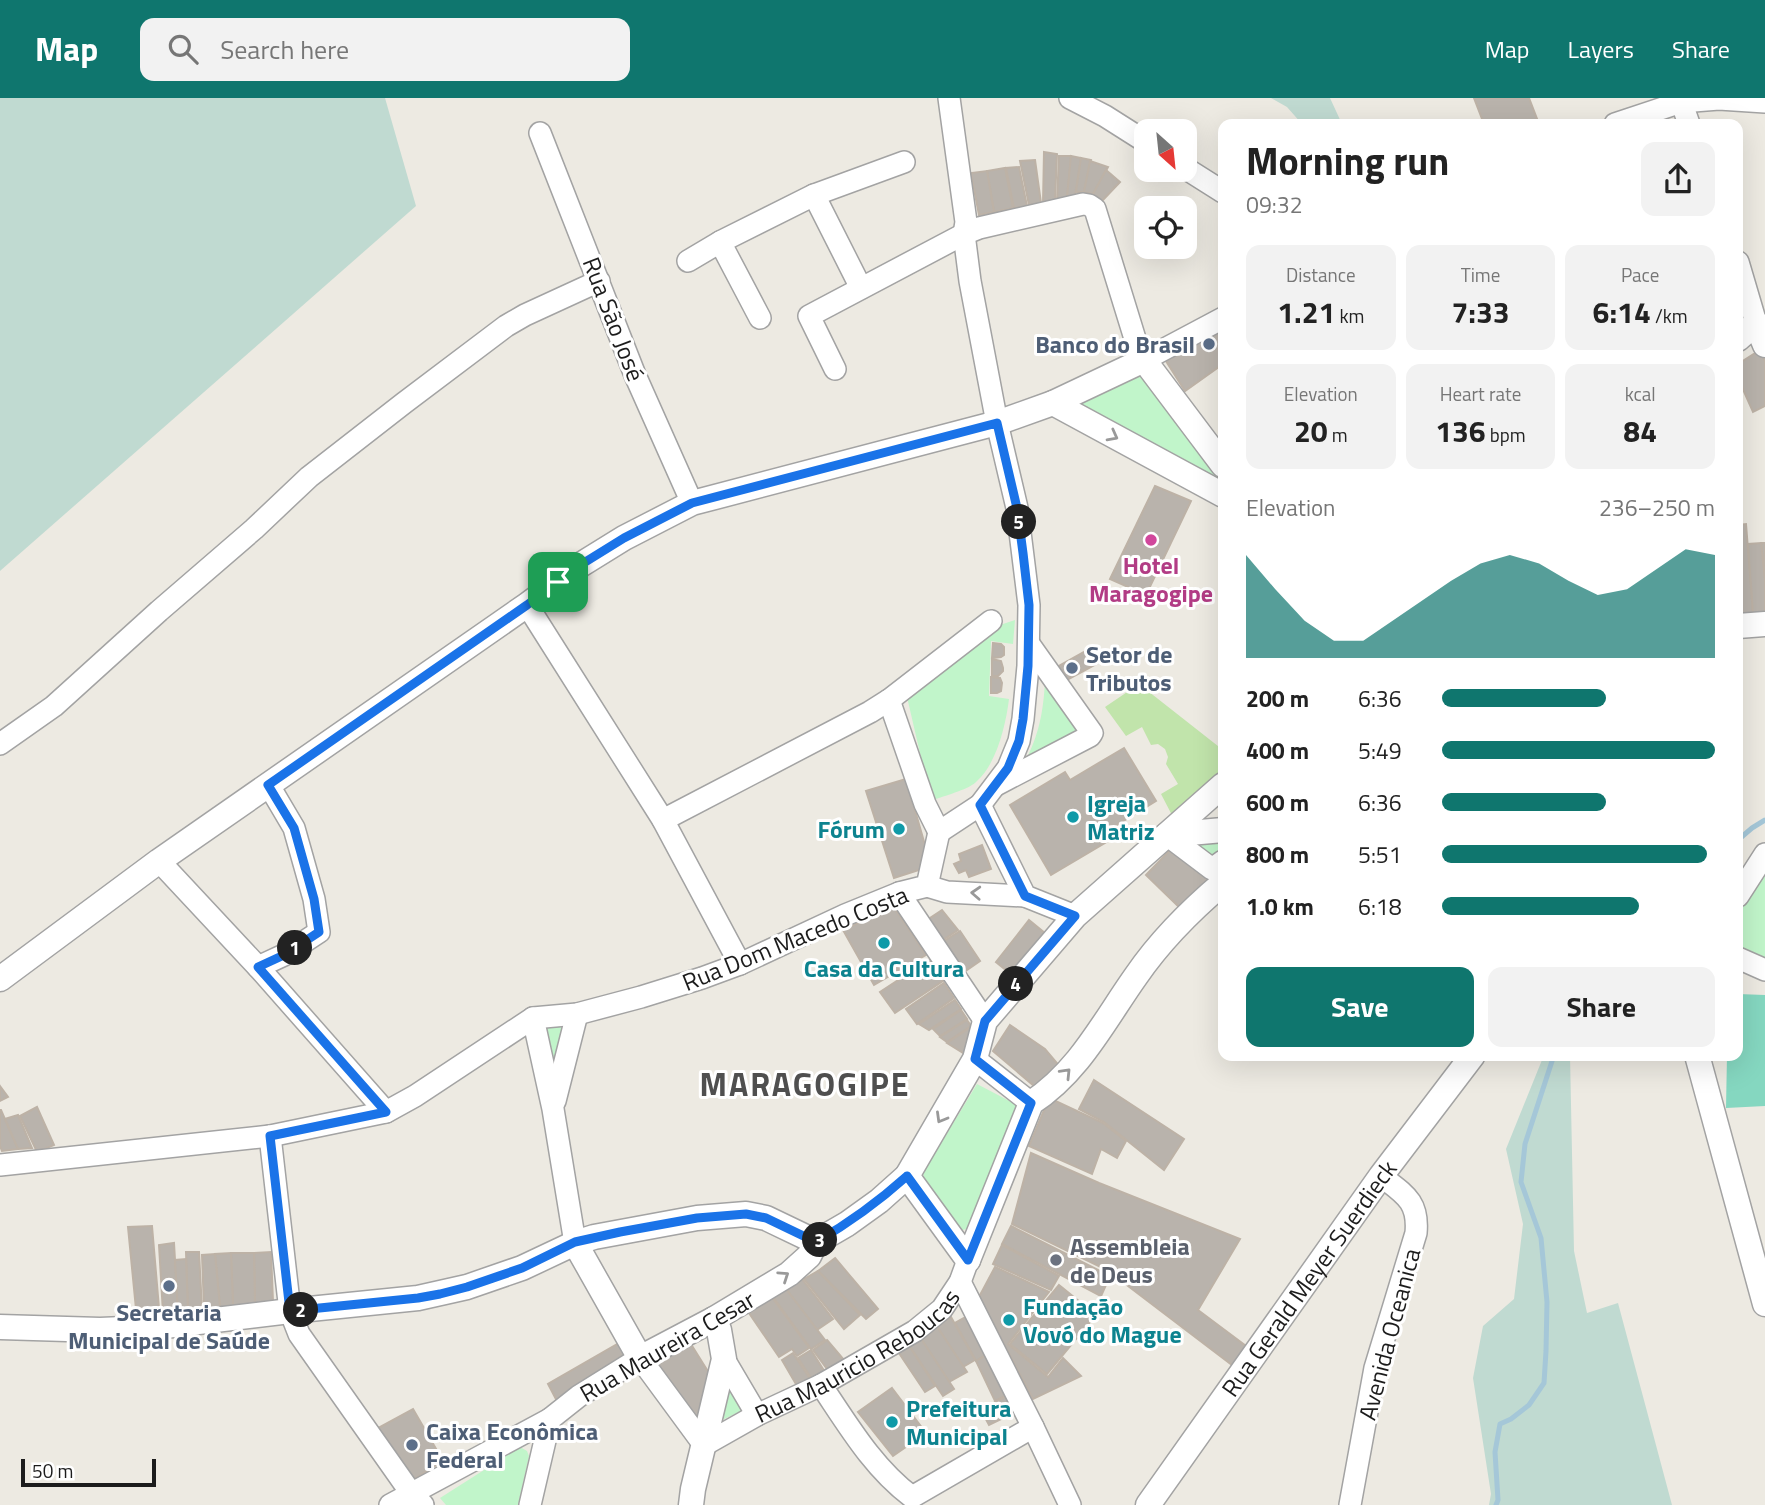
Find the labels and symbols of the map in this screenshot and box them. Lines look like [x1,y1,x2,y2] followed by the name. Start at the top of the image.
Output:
[1134,119,1197,182] north arrow
[574,252,654,386] street label: Rua São José
[1035,326,1195,362] place label: Banco do Brasil
[1201,336,1217,352] marker: Banco do Brasil
[1106,427,1118,441] one-way arrow
[1002,504,1036,540] pin: 5
[1143,532,1159,548] marker: Hotel Maragogipe
[1089,547,1213,611] place label: Hotel Maragogipe
[528,552,588,612] pin
[1086,636,1172,700] place label: Setor de Tributos
[1064,660,1080,676] marker: Setor de Tributos
[1087,785,1155,849] place label: Igreja Matriz
[1065,809,1081,825] marker: Igreja Matriz
[818,811,885,847] place label: Fórum
[891,821,907,837] marker: Fórum
[677,876,913,1000] street label: Rua Dom Macedo Costa
[970,886,981,901] one-way arrow
[278,930,312,966] pin: 1
[876,935,892,951] marker: Casa da Cultura
[804,950,964,986] place label: Casa da Cultura
[998,966,1034,1001] pin: 4
[700,1060,910,1108] district label: MARAGOGIPE
[1057,1068,1070,1081] one-way arrow
[936,1111,949,1123] one-way arrow
[1212,1152,1405,1404] street label: Rua Gerald Meyer Suerdieck
[802,1222,838,1258] pin: 3
[1070,1228,1190,1292] place label: Assembleia de Deus
[1349,1244,1429,1424] street label: Avenida Oceanica
[1048,1252,1064,1268] marker: Assembleia de Deus
[776,1272,789,1284] one-way arrow
[161,1278,177,1294] marker: Secretaria Municipal de Saúde
[573,1281,761,1411] street label: Rua Maureira Cesar
[749,1282,968,1432] street label: Rua Mauricio Reboucas
[1023,1288,1182,1352] place label: Fundação Vovó do Mague
[284,1292,318,1328] pin: 2
[68,1294,270,1358] place label: Secretaria Municipal de Saúde
[1001,1312,1017,1328] marker: Fundação Vovó do Mague
[906,1390,1011,1454] place label: Prefeitura Municipal
[426,1413,598,1477] place label: Caixa Econômica Federal
[884,1414,900,1430] marker: Prefeitura Municipal
[404,1437,420,1453] marker: Caixa Econômica Federal
[21,1456,156,1488] scale bar

